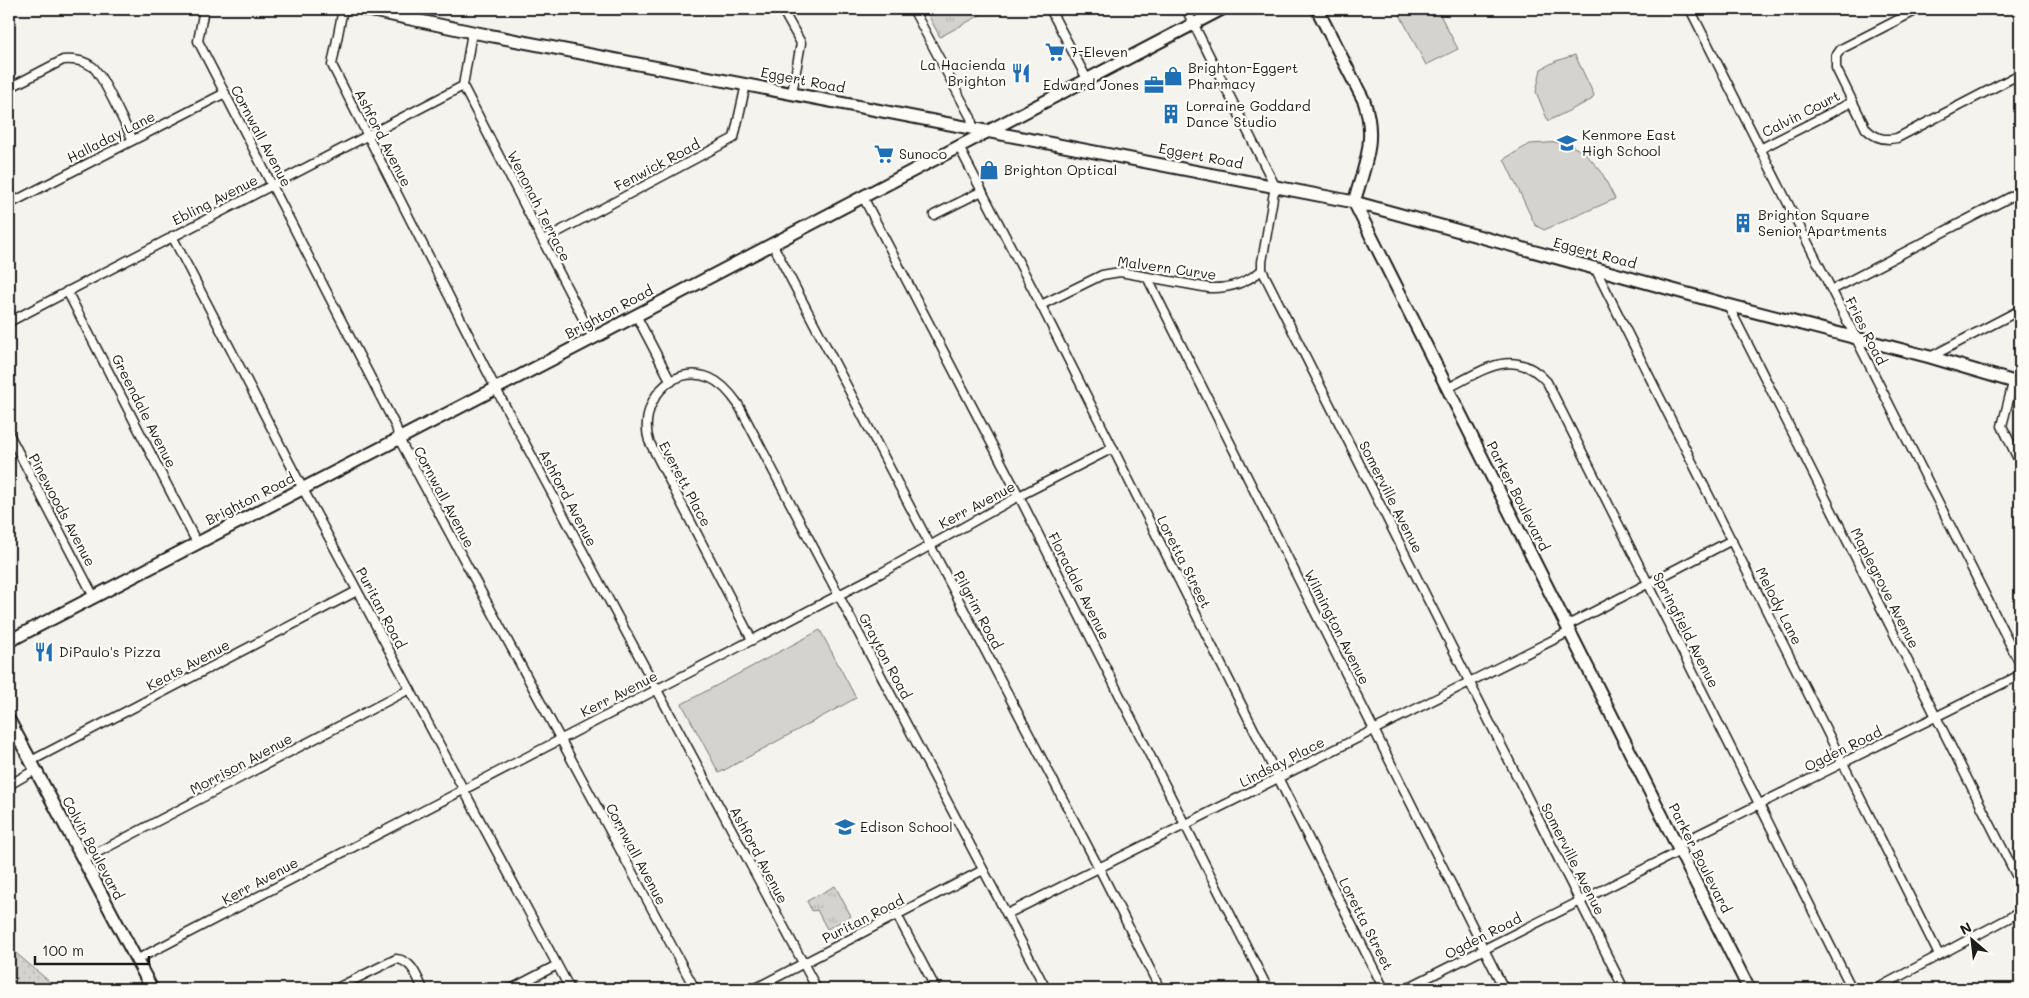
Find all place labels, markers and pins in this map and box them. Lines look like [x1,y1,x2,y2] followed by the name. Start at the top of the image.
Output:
[1044,41,1066,63] supermarket icon: 7-Eleven
[1070,42,1128,61] place label: 7-Eleven
[920,55,1006,90] place label: La Hacienda Brighton
[1188,58,1298,93] place label: Brighton-Eggert Pharmacy
[1010,62,1032,84] restaurant icon: La Hacienda Brighton
[1162,65,1184,87] shop icon: Brighton-Eggert Pharmacy
[1143,74,1165,96] office icon: Edward Jones
[1043,75,1139,94] place label: Edward Jones
[1186,96,1311,131] place label: Lorraine Goddard Dance Studio
[1160,103,1182,125] building icon: Lorraine Goddard Dance Studio
[1582,125,1676,160] place label: Kenmore East High School
[1556,132,1578,154] school or university icon: Kenmore East High School
[873,143,895,165] supermarket icon: Sunoco
[899,144,947,163] place label: Sunoco
[978,159,1000,181] shop icon: Brighton Optical
[1004,160,1117,179] place label: Brighton Optical
[1758,205,1887,240] place label: Brighton Square Senior Apartments
[1732,212,1754,234] building icon: Brighton Square Senior Apartments
[33,641,55,663] restaurant icon: DiPaulo's Pizza
[59,642,161,661] place label: DiPaulo's Pizza
[834,816,856,838] school or university icon: Edison School
[860,817,953,836] place label: Edison School

